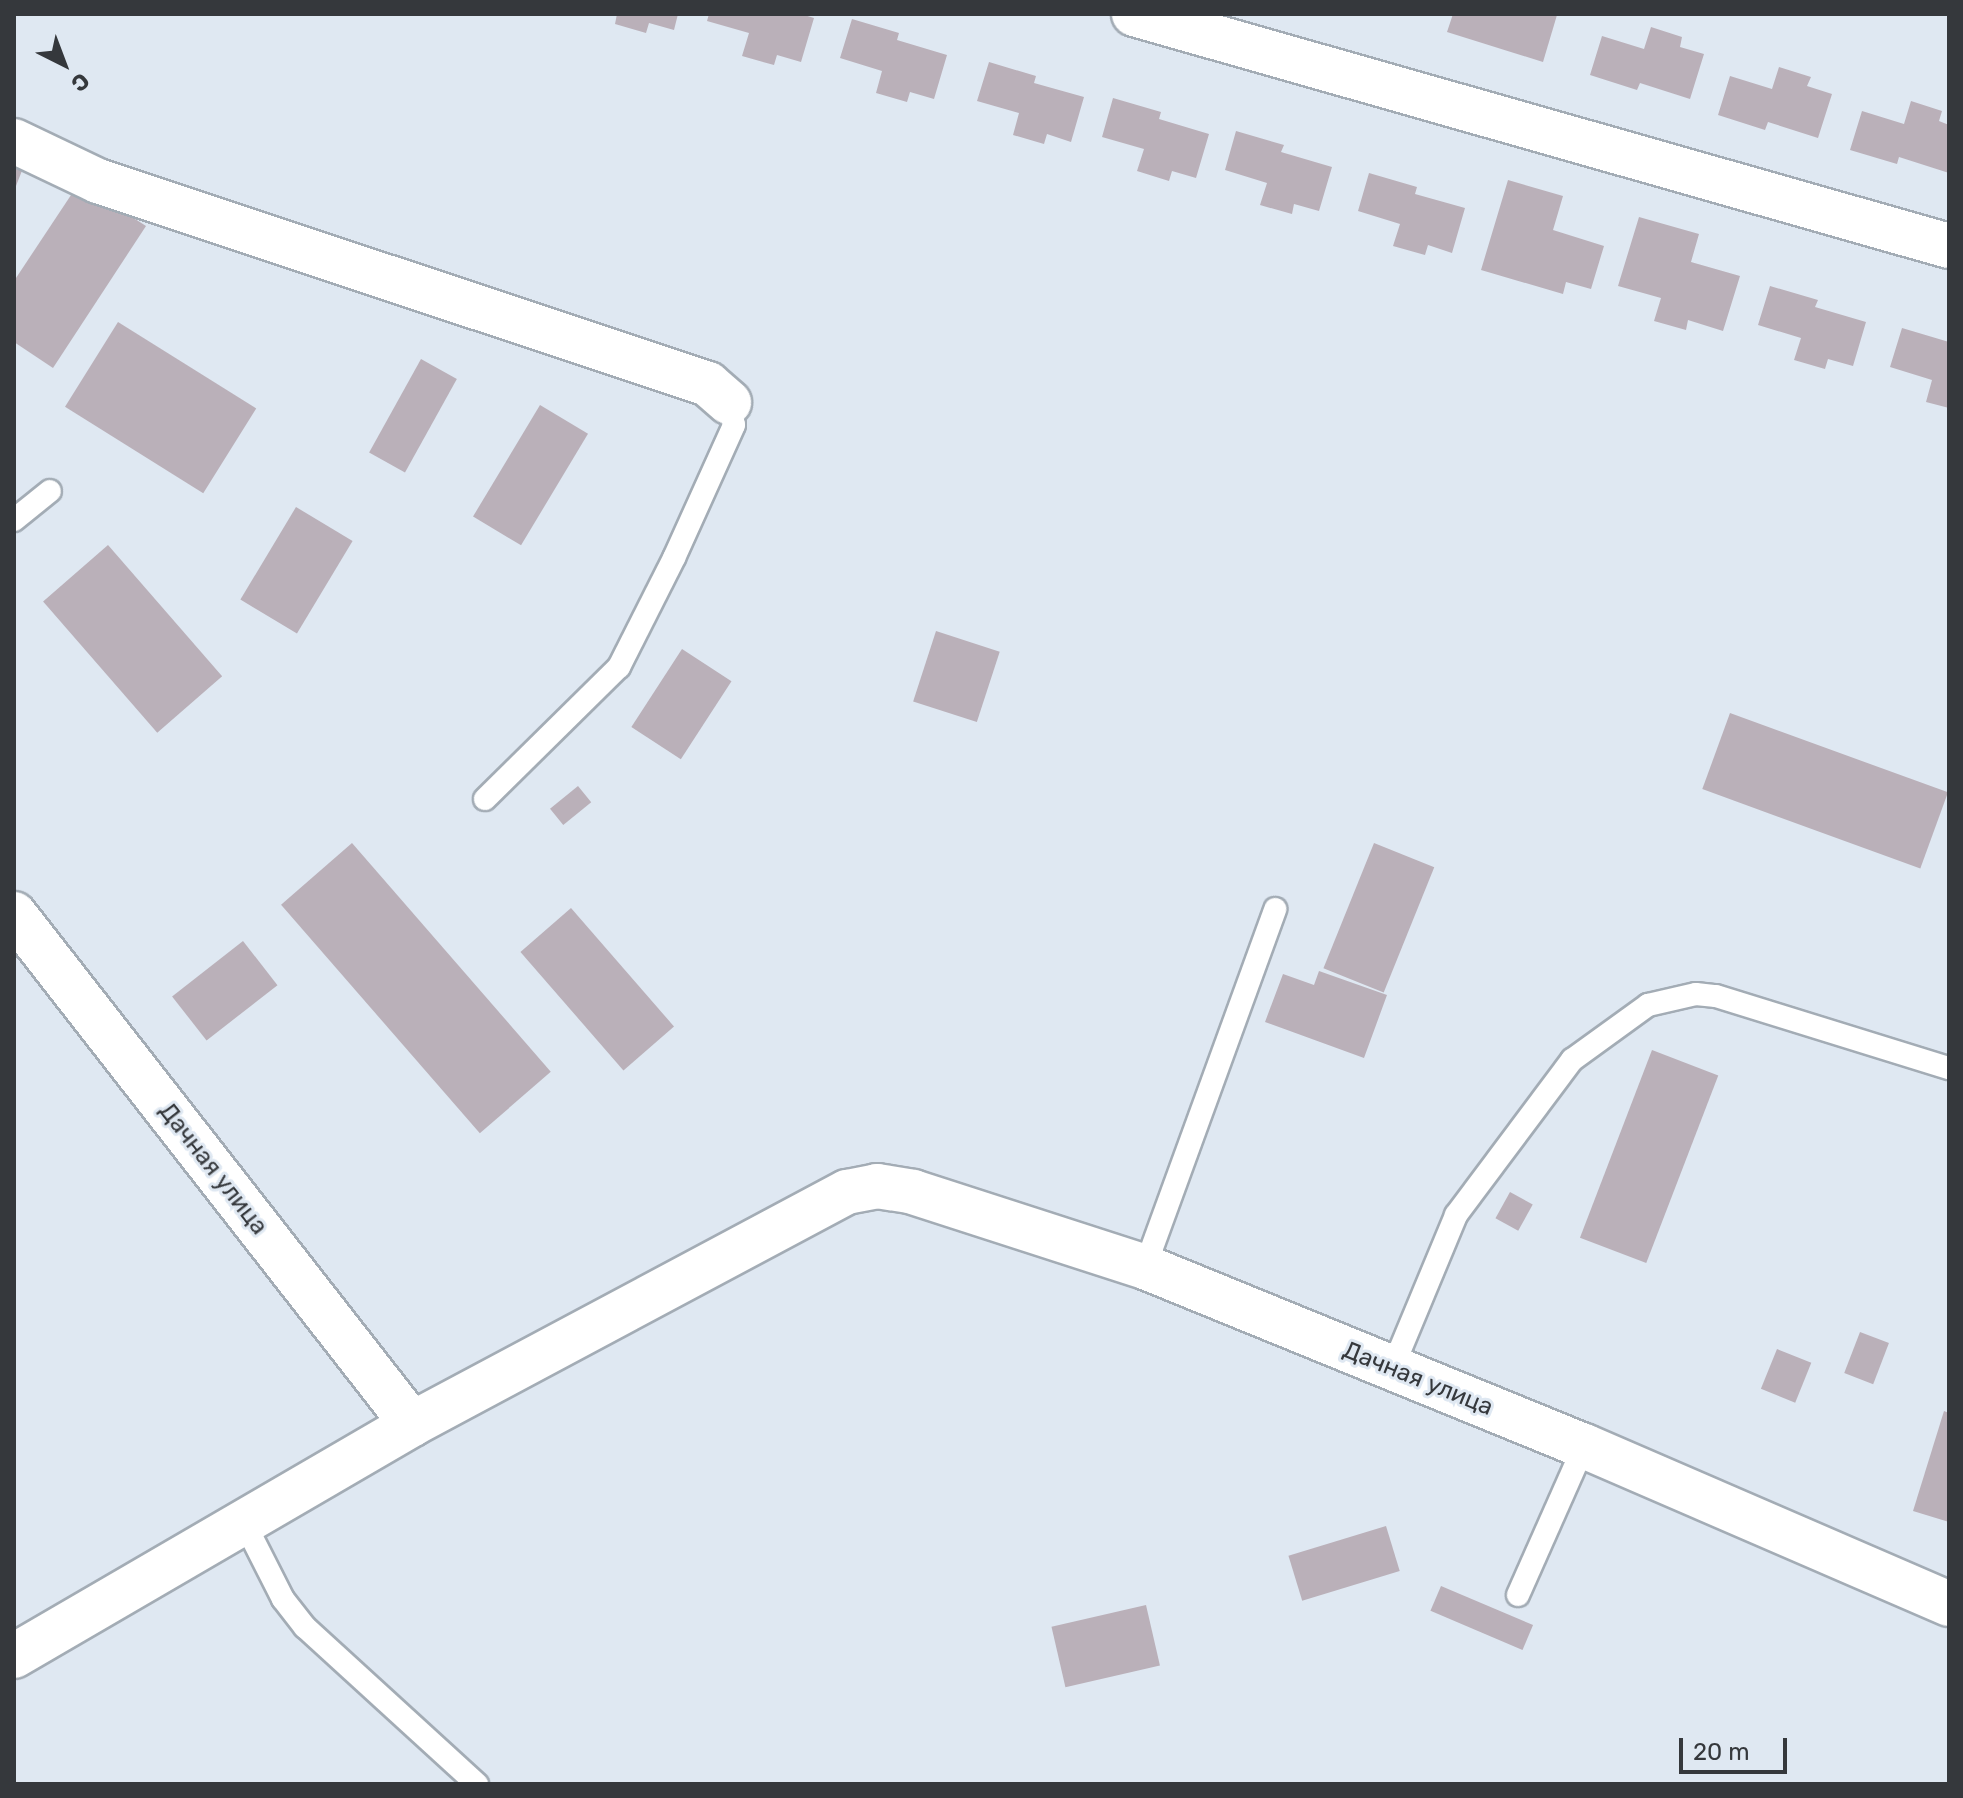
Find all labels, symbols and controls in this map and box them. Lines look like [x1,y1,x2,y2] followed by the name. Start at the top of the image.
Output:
[24,24,104,104] north arrow
[66,67,95,97] text: С
[153,1097,273,1241] street label: Дачная улица
[1339,1336,1497,1422] street label: Дачная улица
[1683,1722,1791,1772] scale bar
[1693,1738,1750,1766] text: 20 m

